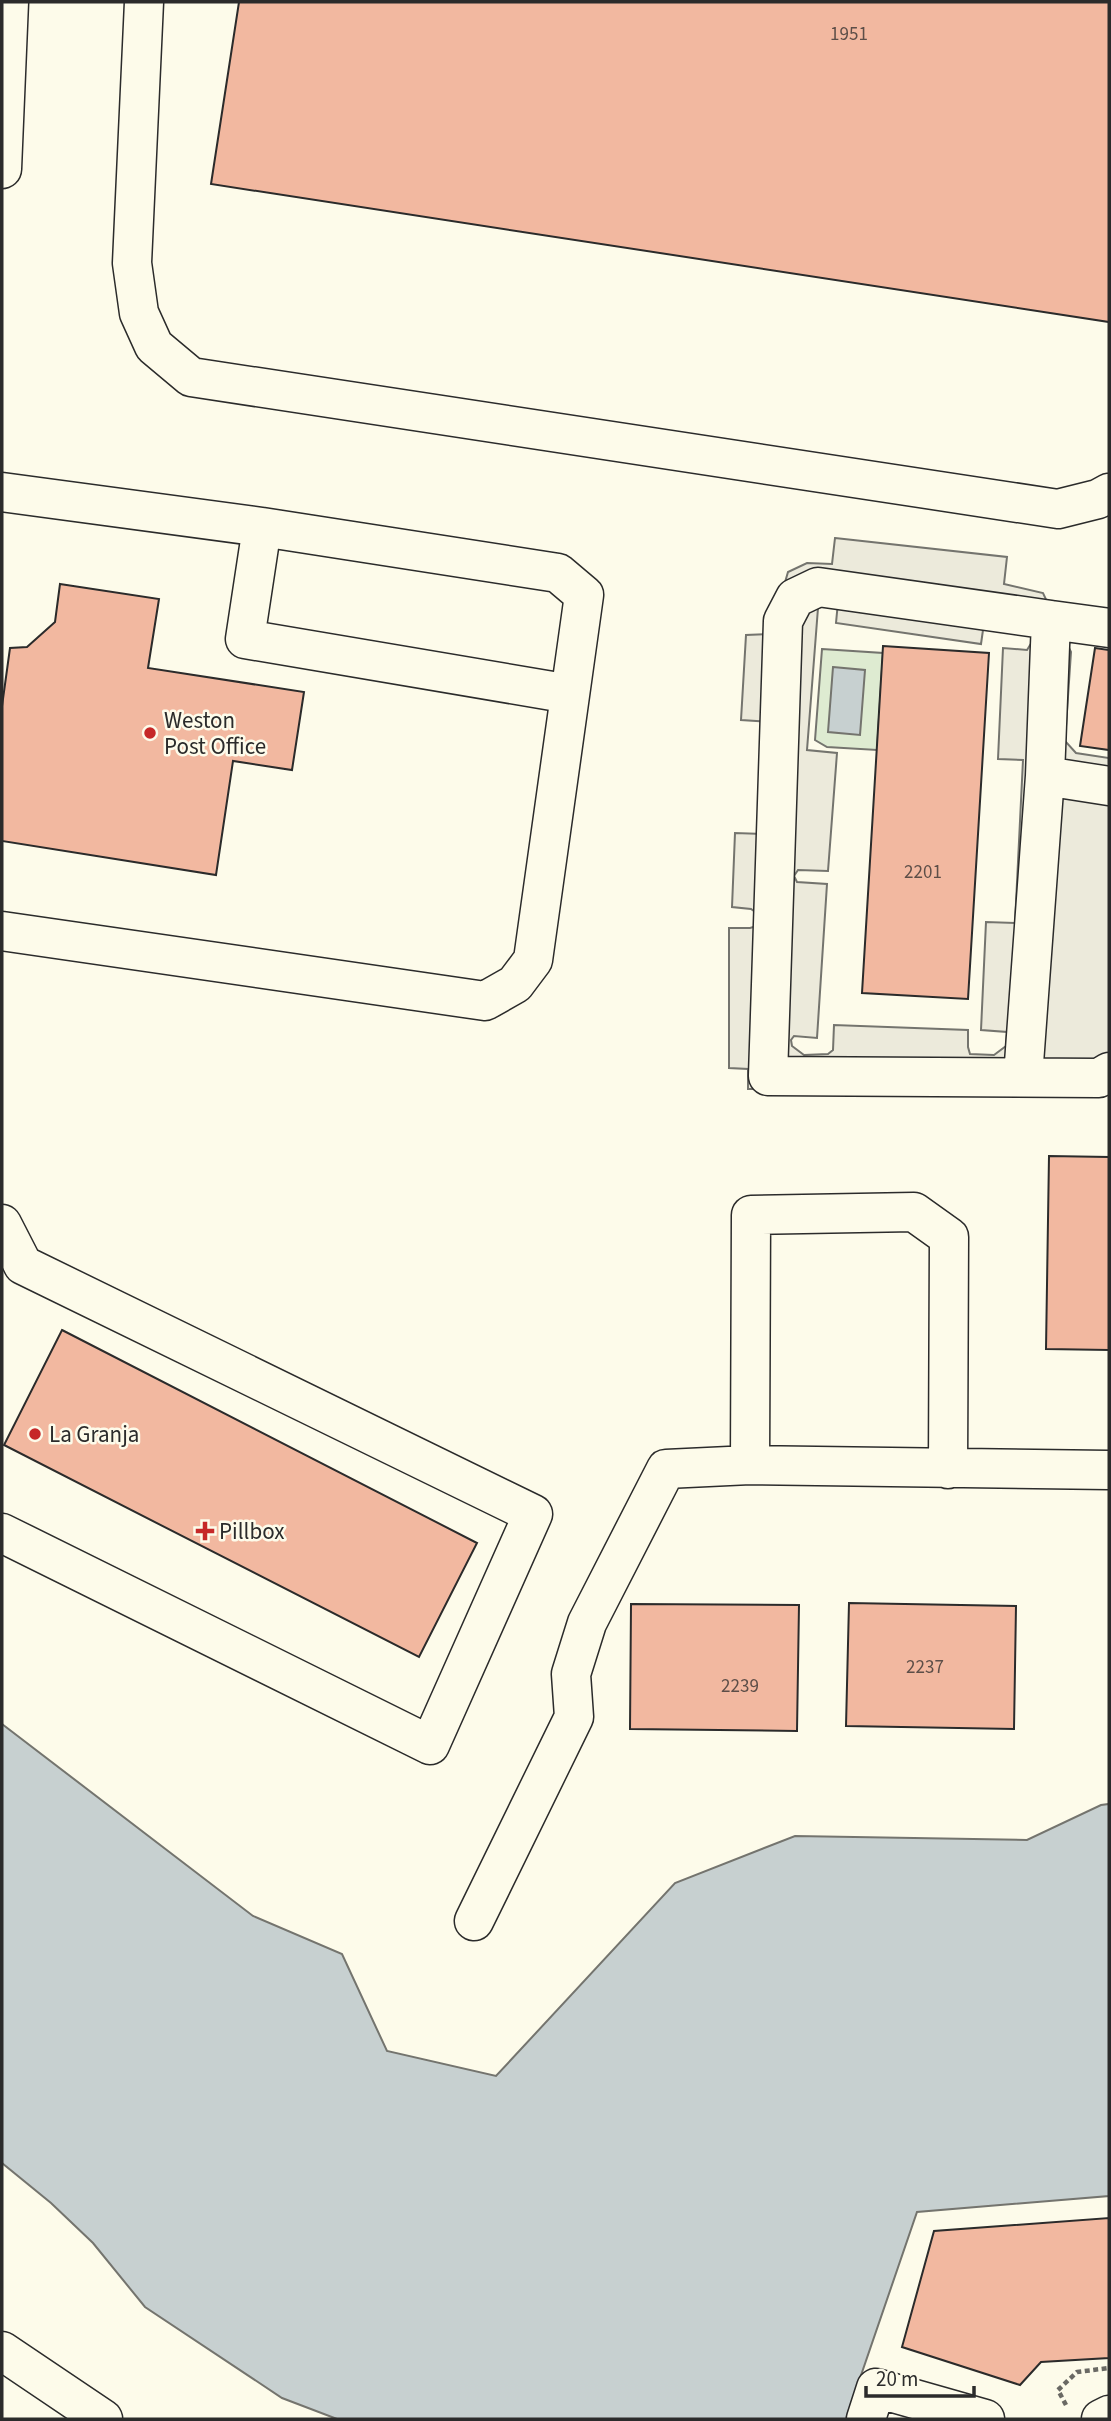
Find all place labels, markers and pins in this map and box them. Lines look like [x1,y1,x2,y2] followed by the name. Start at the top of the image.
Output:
[164,704,266,763] place label: Weston Post Office
[142,725,158,741] marker: Weston Post Office
[49,1418,139,1451] place label: La Granja
[27,1426,43,1442] marker: La Granja
[219,1515,284,1548] place label: Pillbox
[197,1523,213,1539] marker: Pillbox

